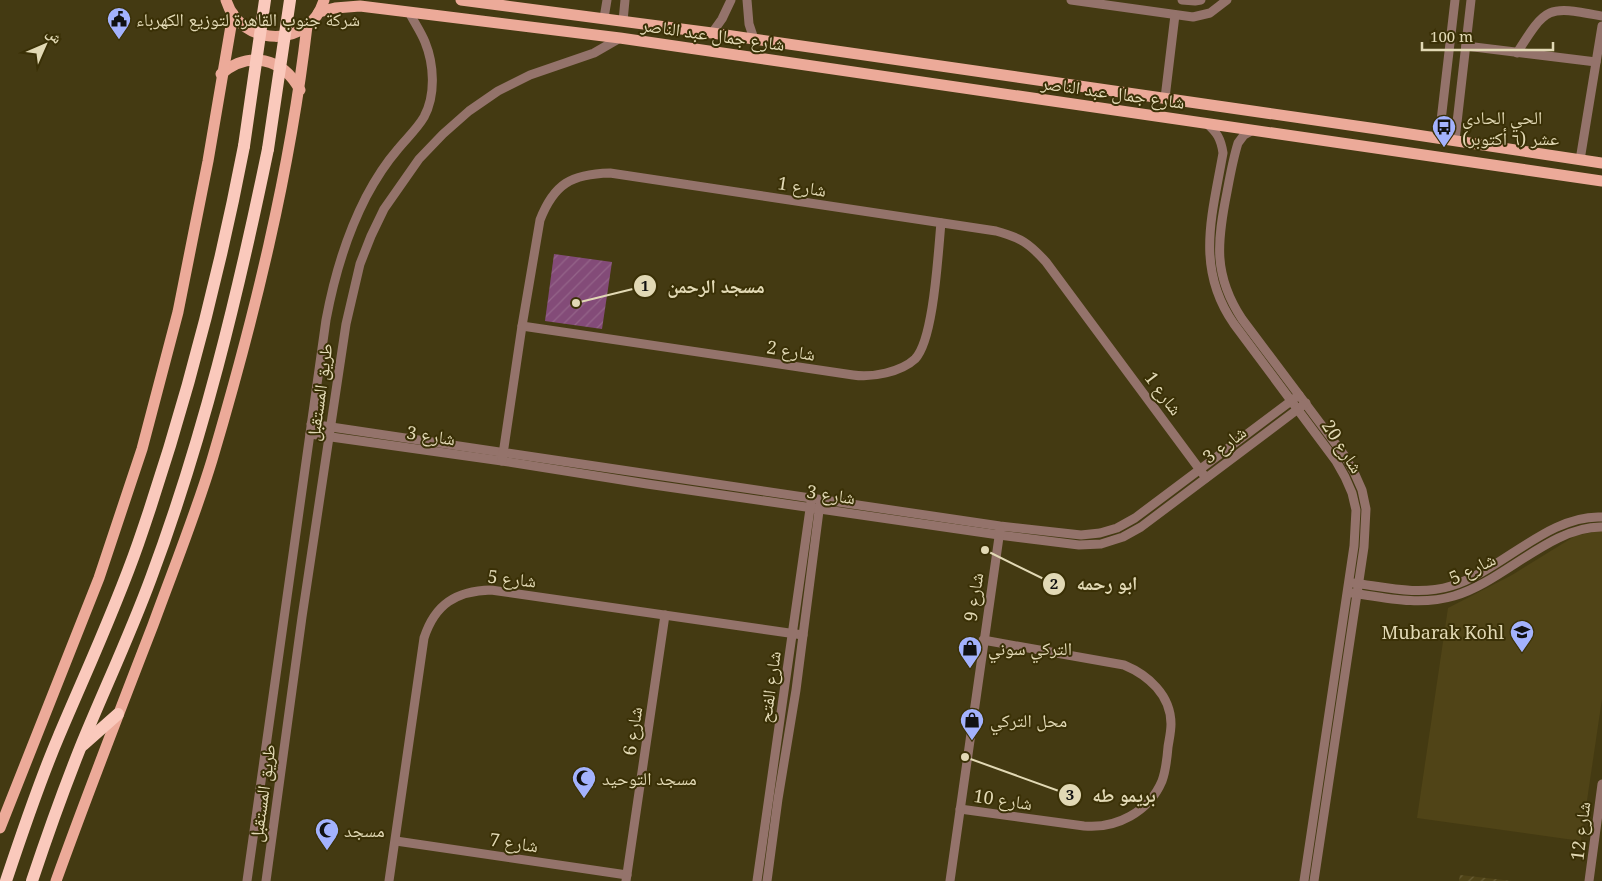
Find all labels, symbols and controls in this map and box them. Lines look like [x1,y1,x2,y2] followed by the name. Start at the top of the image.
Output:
[106,6,132,40] public building icon: شركة جنوب القاهرة لتوزيع الكهرباء
[136,7,360,32] place label: شركة جنوب القاهرة لتوزيع الكهرباء
[639,12,786,56] street label: شارع جمال عبد الناصر
[20,20,70,70] north arrow
[1422,20,1553,52] scale bar
[43,23,67,48] text: ش
[1430,26,1473,46] text: 100 m
[1039,70,1186,114] street label: شارع جمال عبد الناصر
[1462,105,1559,150] place label: الحي الحادي عشر (٦ أكتوبر)
[1431,114,1457,148] bus stop icon: الحي الحادي عشر (٦ أكتوبر)
[776,170,828,202] street label: شارع 1
[633,269,775,303] callout: مسجد الرحمن
[667,273,765,299] text: مسجد الرحمن
[641,275,649,295] text: 1
[765,334,817,366] street label: شارع 2
[300,342,338,442] street label: طريق المستقبل
[1140,366,1188,420] street label: شارع 1
[1317,415,1369,477] street label: شارع 20
[405,420,457,450] street label: شارع 3
[1197,420,1251,468] street label: شارع 3
[805,479,857,509] street label: شارع 3
[1445,546,1499,590] street label: شارع 5
[486,564,538,592] street label: شارع 5
[1042,567,1148,601] callout: ابو رحمه
[1076,570,1138,596] text: ابو رحمه
[958,571,988,623] street label: شارع 9
[1050,573,1058,593] text: 2
[1509,619,1535,653] school or university icon: Mubarak Kohl
[1381,620,1504,644] place label: Mubarak Kohl
[957,635,983,669] shop icon: التركي سوني
[988,636,1072,664] place label: التركي سوني
[752,649,787,725] street label: شارع الفتح
[617,705,647,757] street label: شارع 6
[959,707,985,741] shop icon: محل التركي
[990,708,1067,736] place label: محل التركي
[243,743,281,843] street label: طريق المستقبل
[571,765,597,799] mosque icon: مسجد التوحيد
[602,766,697,790] place label: مسجد التوحيد
[1057,778,1165,812] callout: بريمو طه
[1092,782,1156,808] text: بريمو طه
[972,783,1034,815] street label: شارع 10
[1066,784,1074,804] text: 3
[1564,800,1596,862] street label: شارع 12
[314,817,340,851] mosque icon: مسجد
[344,818,385,842] place label: مسجد
[488,827,540,857] street label: شارع 7

